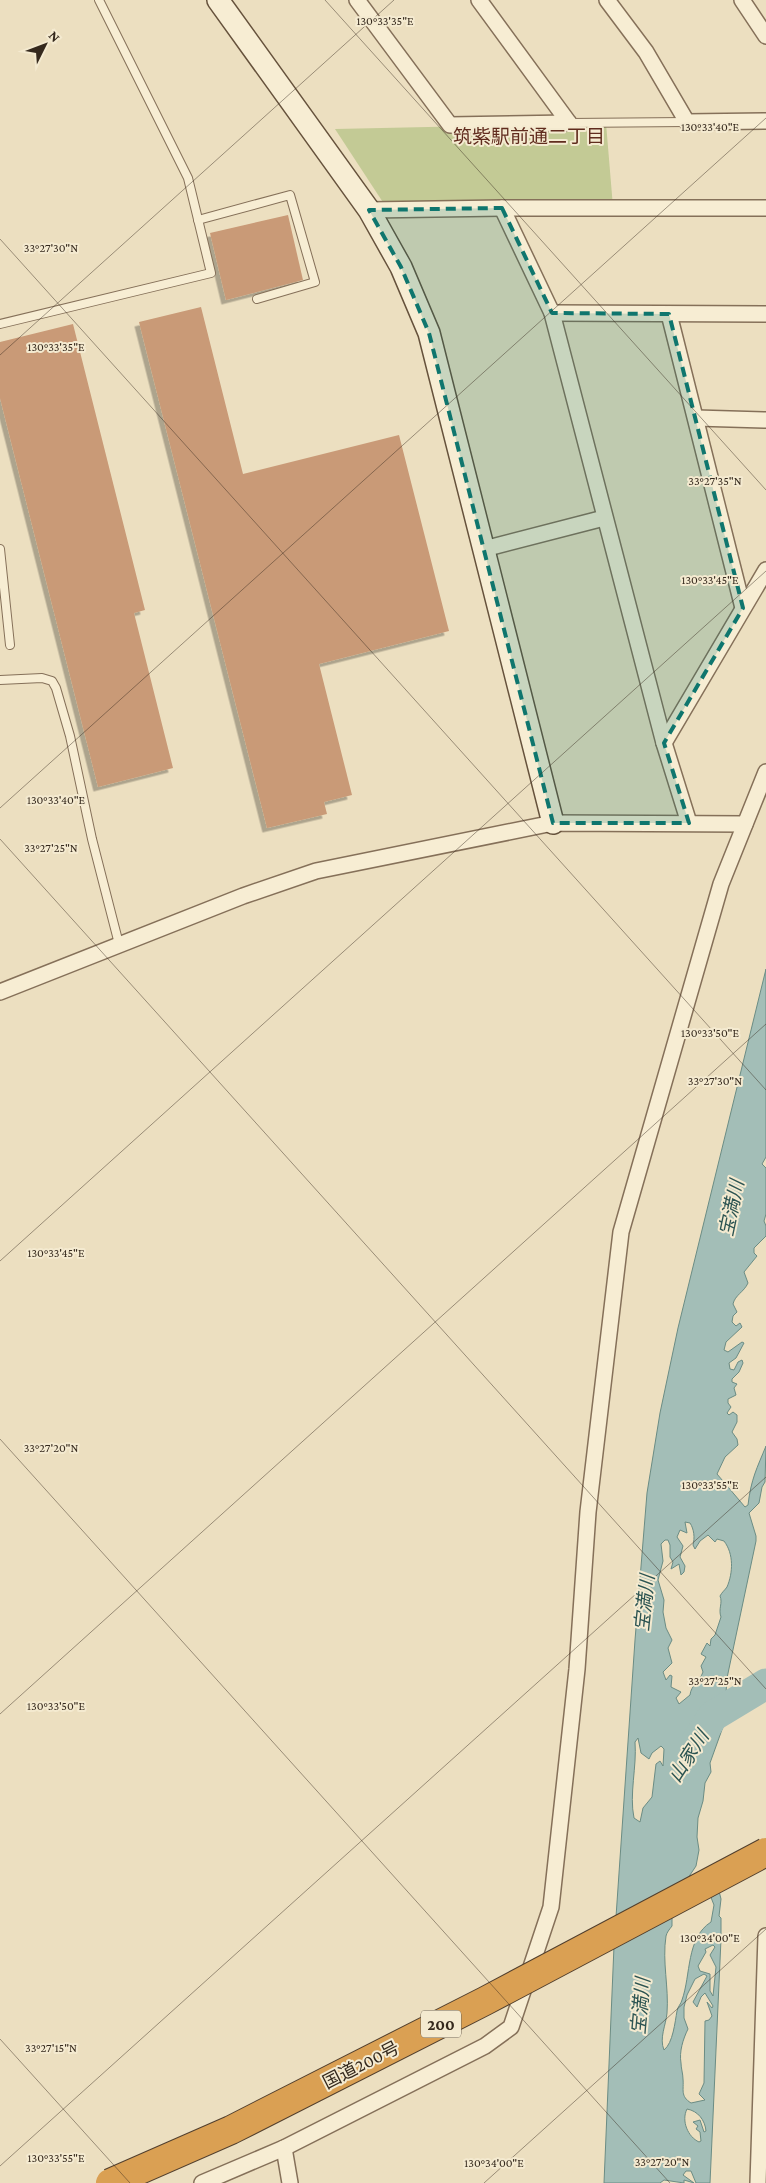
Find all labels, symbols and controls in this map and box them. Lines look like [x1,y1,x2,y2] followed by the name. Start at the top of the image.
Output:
[356,14,414,28] text: 130°33'35"E
[20,20,70,70] north arrow
[46,27,64,46] text: N
[681,120,740,134] text: 130°33'40"E
[453,126,605,147] district label: 筑紫駅前通二丁目
[24,241,78,255] text: 33°27'30"N
[27,340,85,354] text: 130°33'35"E
[688,474,742,488] text: 33°27'35"N
[681,573,739,587] text: 130°33'45"E
[27,793,86,807] text: 130°33'40"E
[24,841,78,855] text: 33°27'25"N
[681,1026,739,1040] text: 130°33'50"E
[688,1074,742,1088] text: 33°27'30"N
[715,1176,748,1238] water label: 宝満川
[27,1246,85,1260] text: 130°33'45"E
[24,1441,78,1455] text: 33°27'20"N
[682,1478,739,1492] text: 130°33'55"E
[631,1572,658,1633] water label: 宝満川
[688,1674,742,1688] text: 33°27'25"N
[27,1699,85,1713] text: 130°33'50"E
[664,1725,714,1786] water label: 山家川
[680,1931,740,1945] text: 130°34'00"E
[628,1975,654,2035] water label: 宝満川
[421,2010,461,2038] road number: 200
[320,2037,402,2093] street label: 国道200号
[25,2041,77,2055] text: 33°27'15"N
[28,2151,85,2165] text: 130°33'55"E
[635,2155,689,2169] text: 33°27'20"N
[464,2156,524,2170] text: 130°34'00"E

